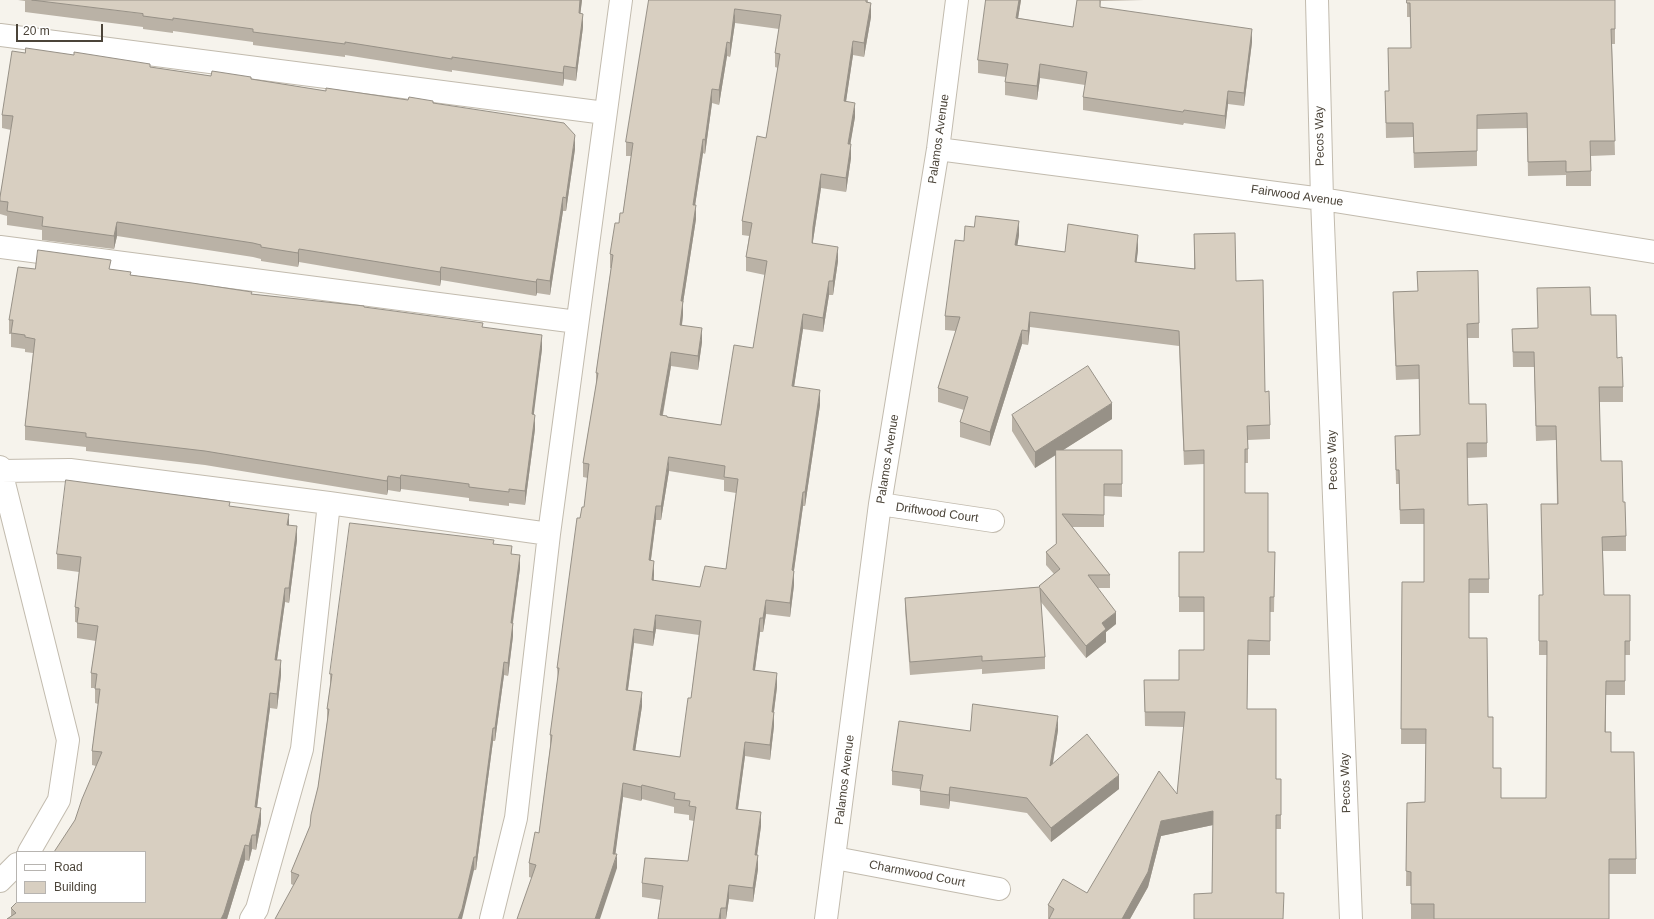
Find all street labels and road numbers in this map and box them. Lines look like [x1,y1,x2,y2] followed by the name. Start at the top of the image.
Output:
[926,93,952,185] street label: Palamos Avenue
[1312,106,1328,166] street label: Pecos Way
[1250,182,1344,210] street label: Fairwood Avenue
[874,413,902,505] street label: Palamos Avenue
[1325,430,1341,490] street label: Pecos Way
[895,500,979,526] street label: Driftwood Court
[832,734,858,826] street label: Palamos Avenue
[1338,753,1354,813] street label: Pecos Way
[868,858,966,890] street label: Charmwood Court

